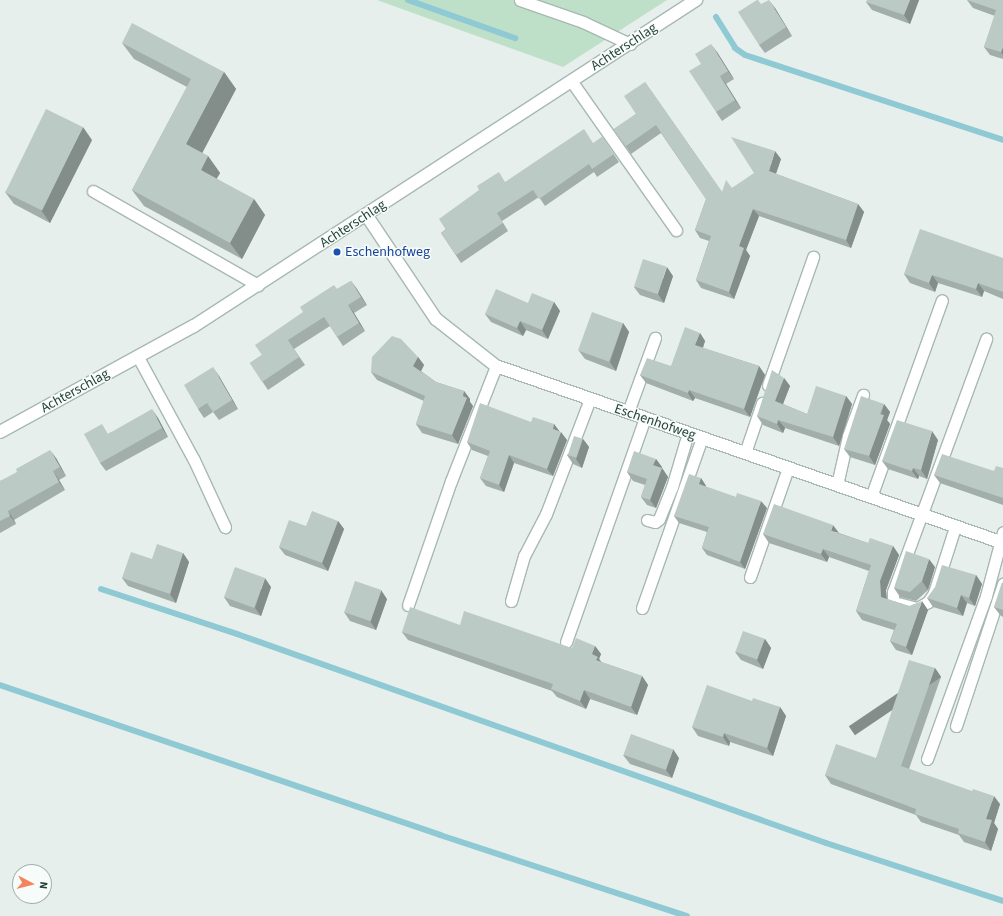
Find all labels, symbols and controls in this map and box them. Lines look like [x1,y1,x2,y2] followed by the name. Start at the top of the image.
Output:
[588,19,660,75] street label: Achterschlag
[317,196,389,252] street label: Achterschlag
[345,244,430,260] place label: Eschenhofweg
[332,247,342,257] marker: Eschenhofweg
[38,365,112,417] street label: Achterschlag
[612,400,698,444] street label: Eschenhofweg
[12,864,52,904] north arrow
[36,881,51,890] text: N

